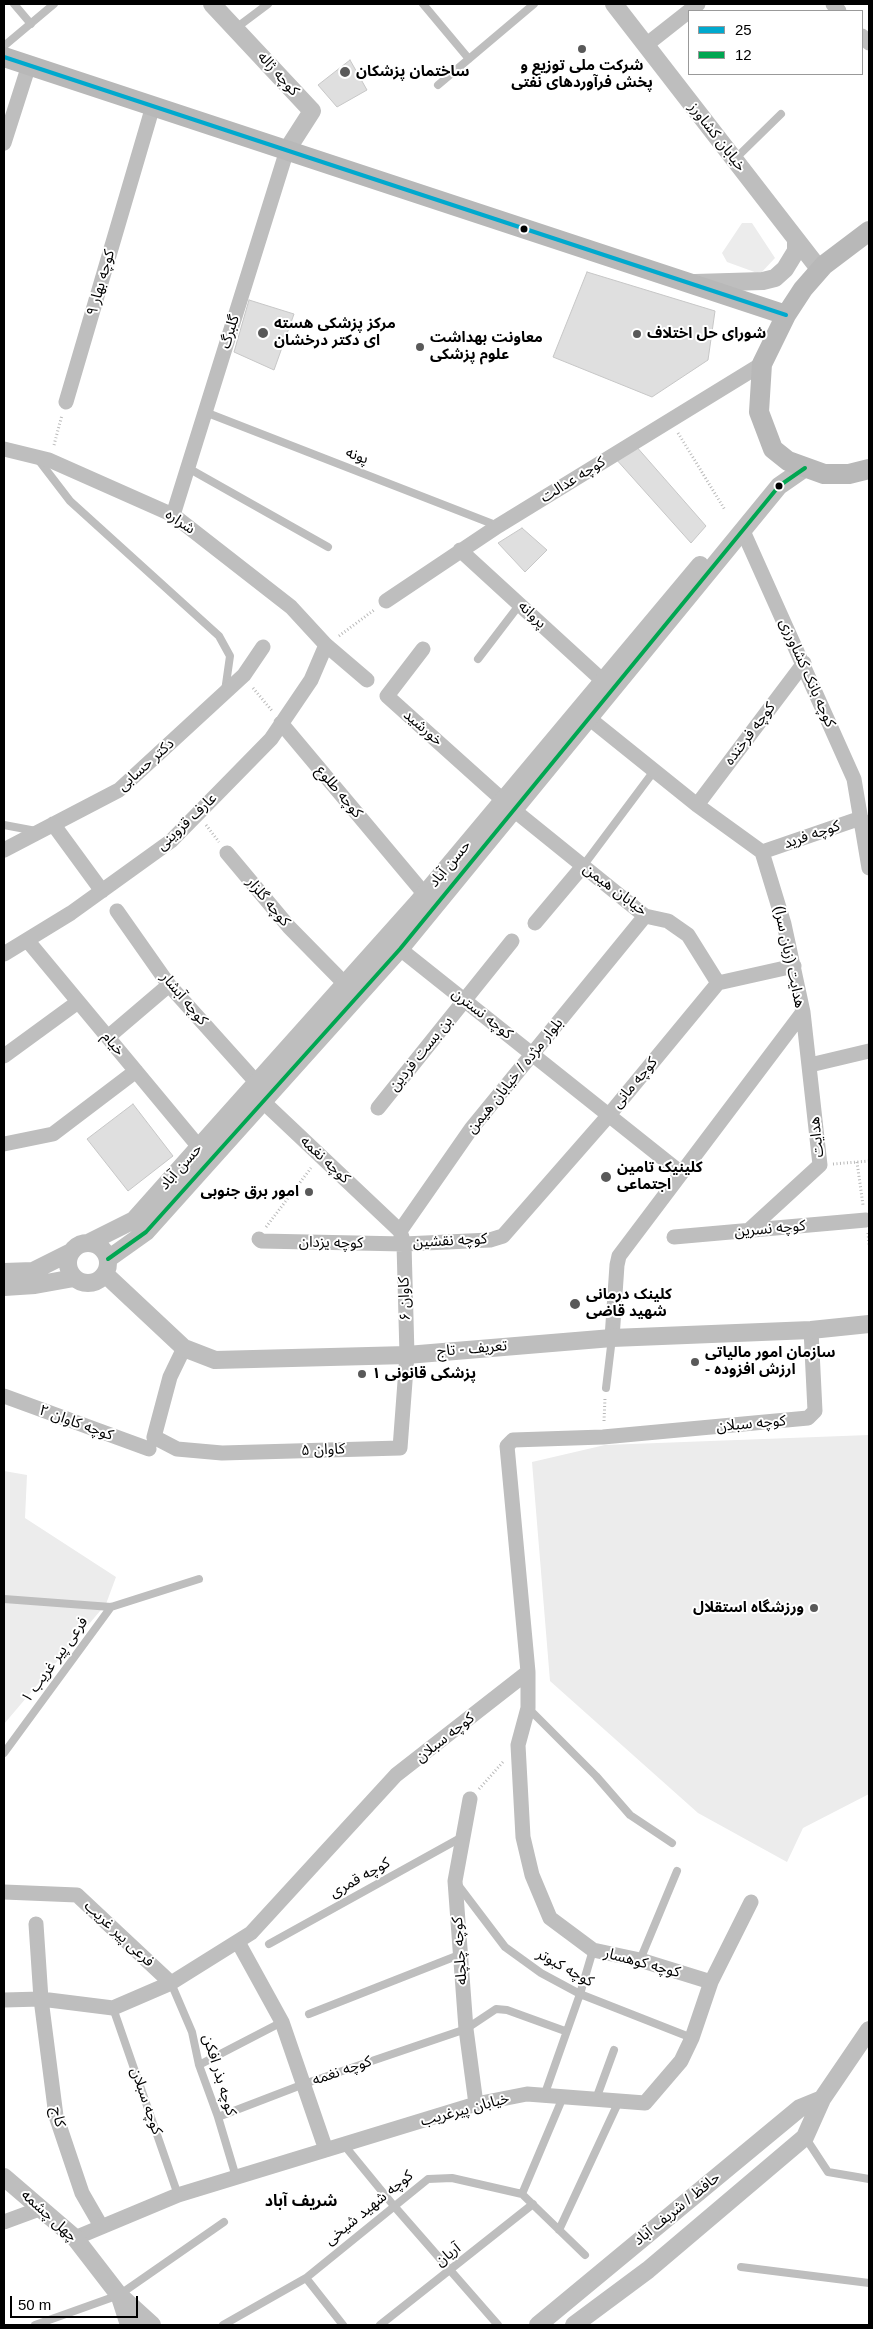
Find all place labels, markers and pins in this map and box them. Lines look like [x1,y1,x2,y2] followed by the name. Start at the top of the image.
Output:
[576,43,588,55] marker: شرکت ملی توزیع و پخش فرآوردهای نفتی
[511,57,653,92] place label: شرکت ملی توزیع و پخش فرآوردهای نفتی
[356,63,469,81] place label: ساختمان پزشکان
[338,65,352,79] marker: ساختمان پزشکان
[519,224,529,234] unlabelled marker
[274,315,396,350] place label: مرکز پزشکی هسته ای دکتر درخشان
[647,325,766,343] place label: شورای حل اختلاف
[256,326,270,340] marker: مرکز پزشکی هسته ای دکتر درخشان
[631,328,643,340] marker: شورای حل اختلاف
[430,329,543,364] place label: معاونت بهداشت علوم پزشکی
[414,341,426,353] marker: معاونت بهداشت علوم پزشکی
[774,481,784,491] unlabelled marker
[617,1159,703,1194] place label: کلینیک تامین اجتماعی
[599,1170,613,1184] marker: کلینیک تامین اجتماعی
[201,1183,299,1201] place label: امور برق جنوبی
[303,1186,315,1198] marker: امور برق جنوبی
[586,1286,672,1321] place label: کلینک درمانی شهید قاضی
[568,1297,582,1311] marker: کلینک درمانی شهید قاضی
[705,1344,836,1379] place label: سازمان امور مالیاتی - ارزش افزوده
[689,1356,701,1368] marker: سازمان امور مالیاتی - ارزش افزوده
[372,1365,476,1383] place label: پزشکی قانونی ۱
[356,1368,368,1380] marker: پزشکی قانونی ۱
[693,1599,804,1617] place label: ورزشگاه استقلال
[808,1602,820,1614] marker: ورزشگاه استقلال

